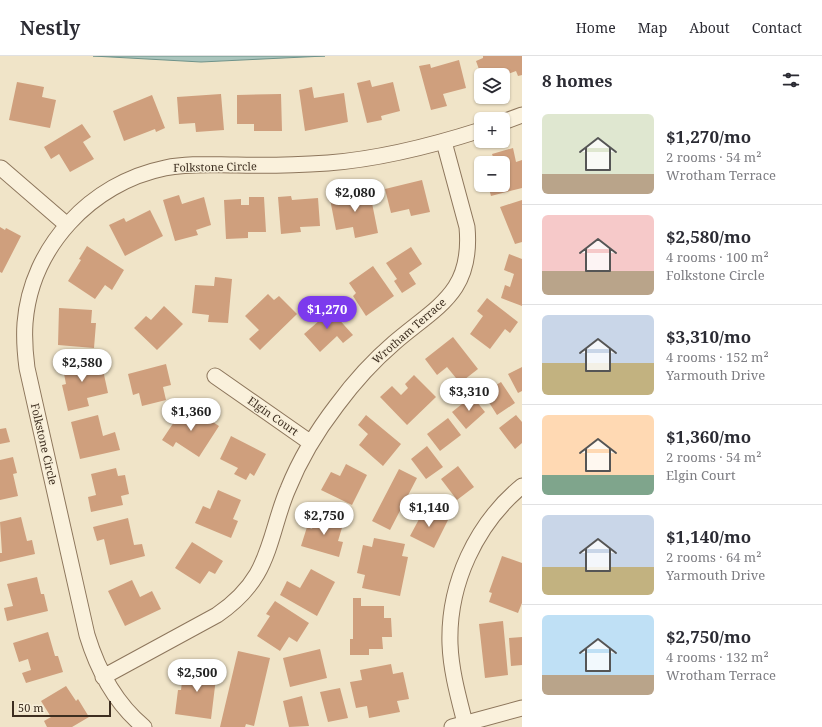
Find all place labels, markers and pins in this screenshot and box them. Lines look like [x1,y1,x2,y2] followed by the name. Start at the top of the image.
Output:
[322,179,388,213] pin: $2,080
[294,296,360,330] pin: $1,270
[49,349,115,383] pin: $2,580
[436,378,502,412] pin: $3,310
[158,398,224,432] pin: $1,360
[396,494,462,528] pin: $1,140
[291,502,357,536] pin: $2,750
[164,659,230,693] pin: $2,500

